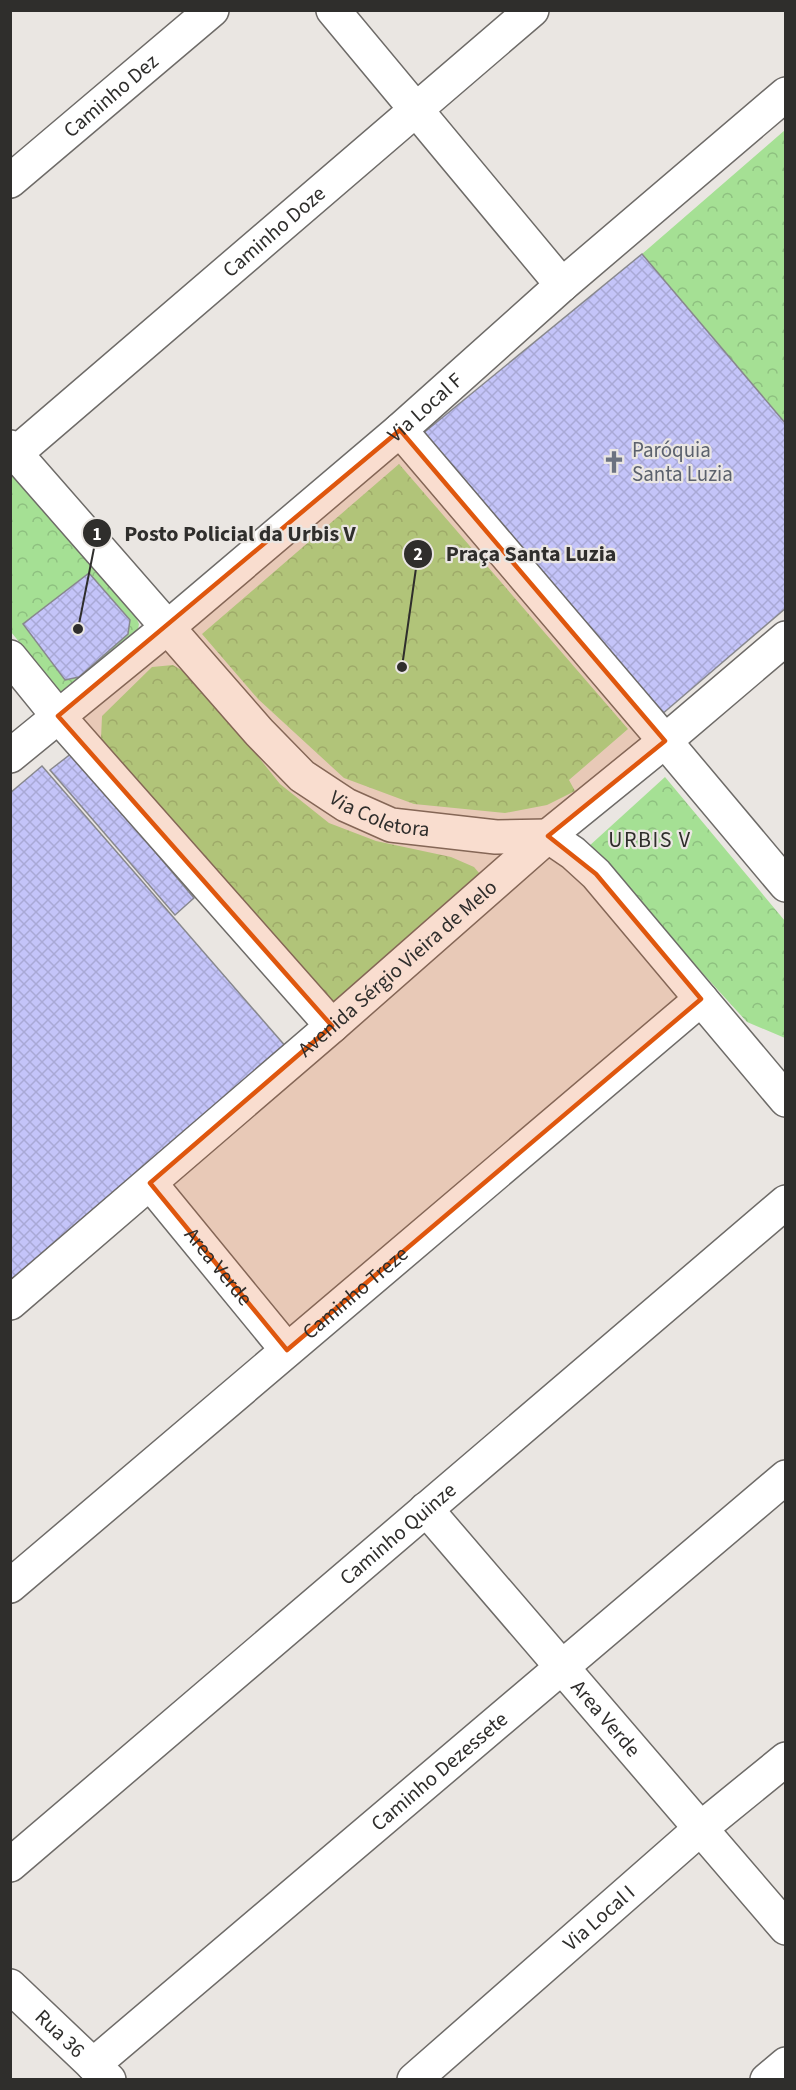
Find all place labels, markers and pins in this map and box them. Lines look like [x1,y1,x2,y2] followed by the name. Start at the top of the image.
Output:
[632,435,733,489] place label: Paróquia Santa Luzia
[601,449,627,475] church icon: Paróquia Santa Luzia
[82,513,368,553] callout: Posto Policial da Urbis V
[403,534,628,574] callout: Praça Santa Luzia

